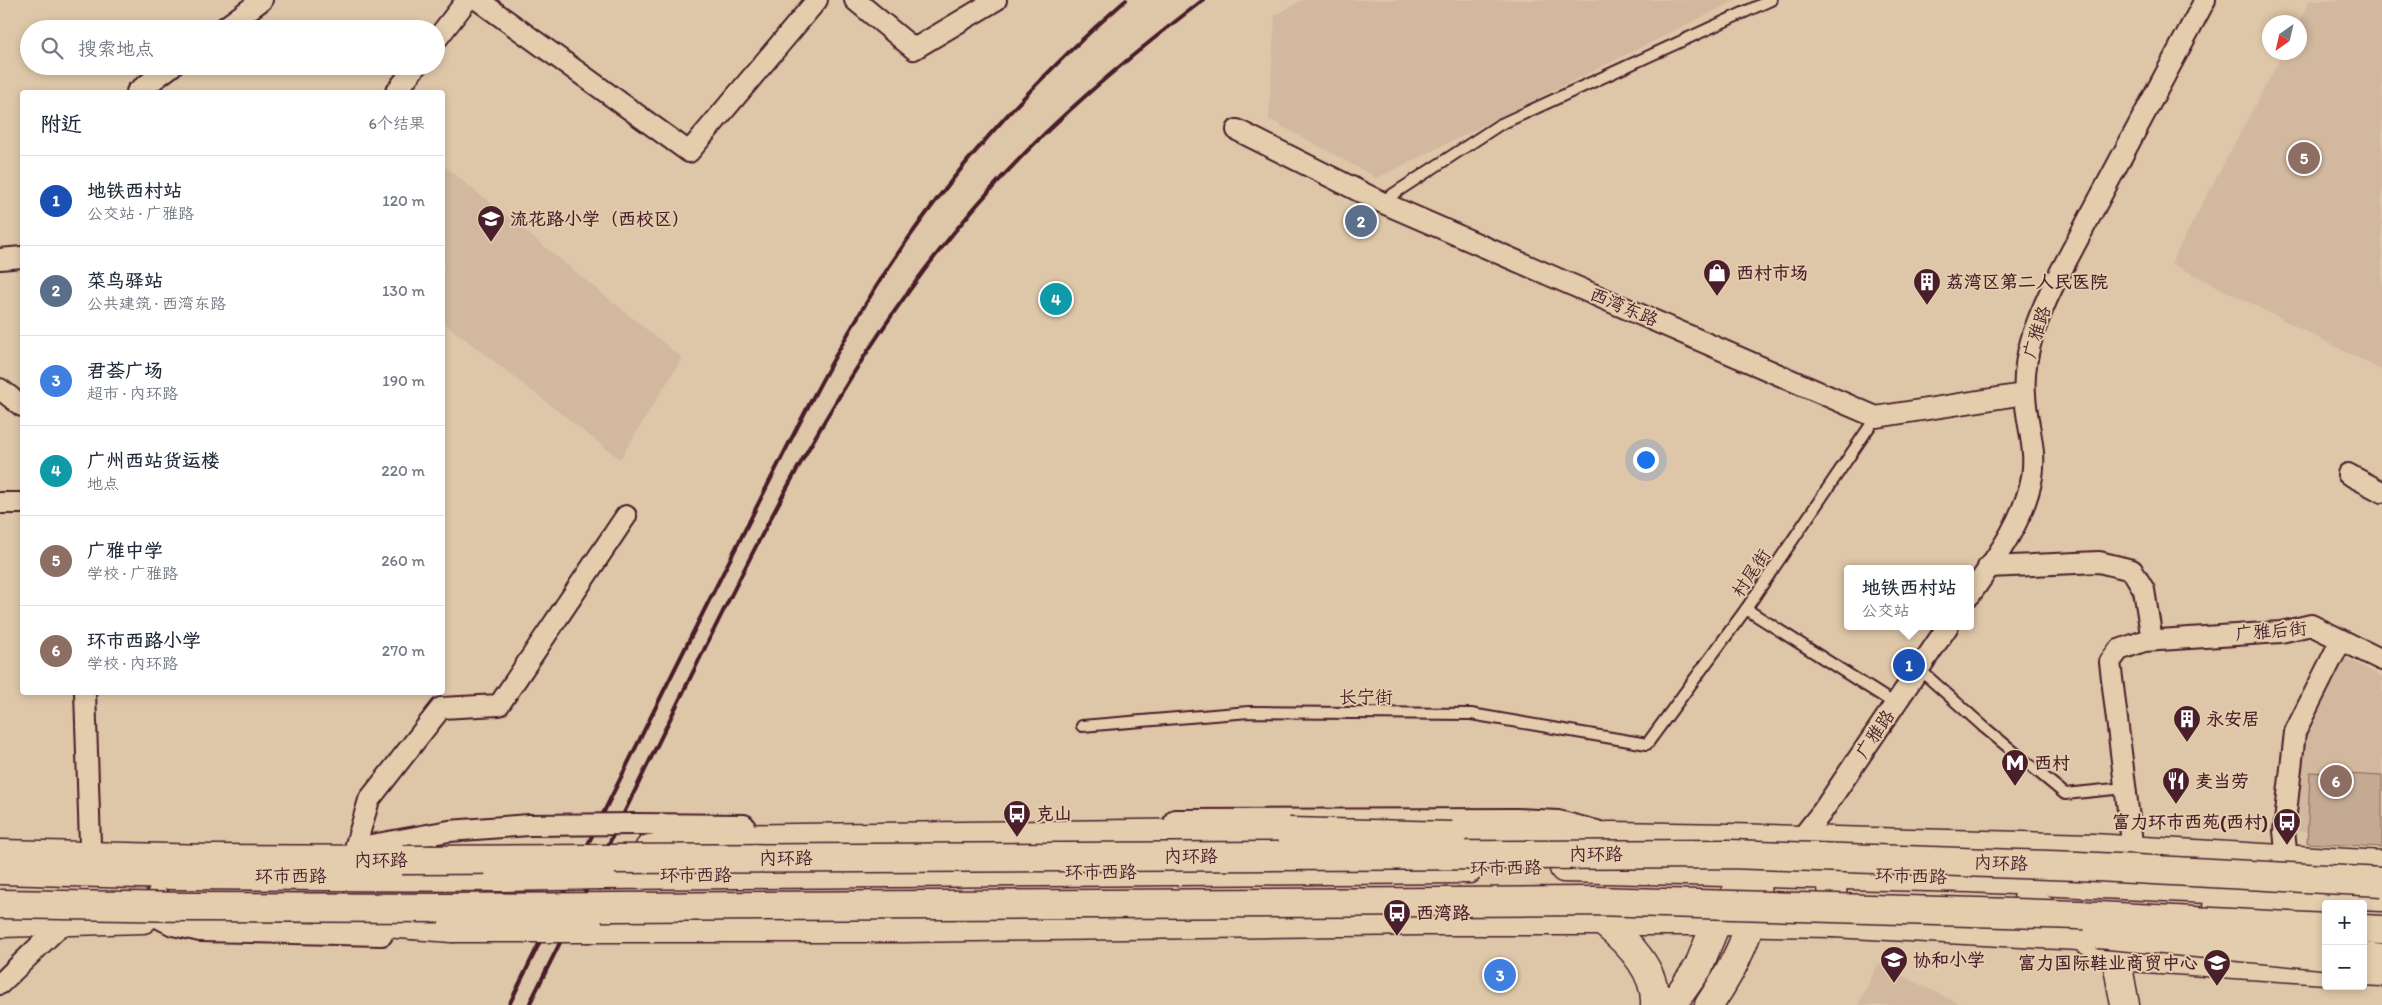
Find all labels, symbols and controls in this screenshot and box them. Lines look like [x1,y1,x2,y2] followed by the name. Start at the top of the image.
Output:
[2262,15,2307,60] north arrow
[20,20,445,75] search box
[38,34,66,62] icon: search
[78,37,154,60] text: 搜索地点
[40,111,82,136] text: 附近
[369,114,425,133] text: 6个结果
[2288,139,2320,177] pin: 5
[87,179,182,202] text: 地铁西村站
[52,191,60,210] text: 1
[382,191,425,210] text: 120 m
[1345,202,1377,240] pin: 2
[87,204,194,223] text: 公交站 · 广雅路
[476,204,506,243] school or university icon: 流花路小学（西校区）
[510,208,690,230] place label: 流花路小学（西校区）
[1702,258,1732,297] shop icon: 西村市场
[1736,262,1808,284] place label: 西村市场
[1912,267,1942,306] building icon: 荔湾区第二人民医院
[87,269,163,292] text: 菜鸟驿站
[1946,271,2108,293] place label: 荔湾区第二人民医院
[1040,280,1072,318] pin: 4
[52,281,60,300] text: 2
[382,281,425,300] text: 130 m
[1587,283,1661,331] street label: 西湾东路
[87,294,226,313] text: 公共建筑 · 西湾东路
[2019,303,2055,361] street label: 广雅路
[87,359,163,382] text: 君荟广场
[52,371,60,390] text: 3
[382,371,425,390] text: 190 m
[87,384,178,403] text: 超市 · 内环路
[1633,447,1659,473] your location
[87,449,220,472] text: 广州西站货运楼
[51,461,61,480] text: 4
[381,461,425,480] text: 220 m
[87,474,119,493] text: 地点
[87,539,163,562] text: 广雅中学
[1727,544,1775,602] street label: 村尾街
[52,551,60,570] text: 5
[381,551,425,570] text: 260 m
[87,564,178,583] text: 学校 · 广雅路
[1844,565,1974,630] popup
[1861,576,1957,599] text: 地铁西村站
[1861,601,1910,620] text: 公交站
[2234,617,2308,645] street label: 广雅后街
[87,629,201,652] text: 环市西路小学
[52,641,60,660] text: 6
[382,641,425,660] text: 270 m
[1893,646,1925,684] pin: 1
[87,654,178,673] text: 学校 · 内环路
[1339,686,1393,708] street label: 长宁街
[2172,704,2202,743] building icon: 永安居
[1851,705,1899,763] street label: 广雅路
[2206,708,2260,730] place label: 永安居
[2000,748,2030,787] metro station icon: 西村
[2034,752,2070,774] place label: 西村
[2320,762,2352,800] pin: 6
[2161,766,2191,805] restaurant icon: 麦当劳
[2195,770,2249,792] place label: 麦当劳
[1002,799,1032,838] bus stop icon: 克山
[1036,803,1072,825] place label: 克山
[2272,807,2302,846] bus stop icon: 富力环市西苑(西村)
[2112,811,2268,833] place label: 富力环市西苑(西村)
[1569,843,1623,865] street label: 内环路
[1164,845,1218,867] street label: 内环路
[759,847,813,869] street label: 内环路
[354,849,408,871] street label: 内环路
[1974,851,2028,875] street label: 内环路
[1470,856,1542,880] street label: 环市西路
[1065,861,1137,883] street label: 环市西路
[660,864,732,886] street label: 环市西路
[1875,864,1947,888] street label: 环市西路
[255,865,327,887] street label: 环市西路
[1382,898,1412,937] bus stop icon: 西湾路
[2322,900,2367,990] map controls
[2322,900,2367,945] button: +
[1416,902,1470,924] place label: 西湾路
[1879,945,1909,984] school or university icon: 协和小学
[2322,945,2367,990] button: −
[2202,948,2232,987] school or university icon: 富力国际鞋业商贸中心
[1913,949,1985,971] place label: 协和小学
[2018,952,2198,974] place label: 富力国际鞋业商贸中心
[1484,956,1516,994] pin: 3

